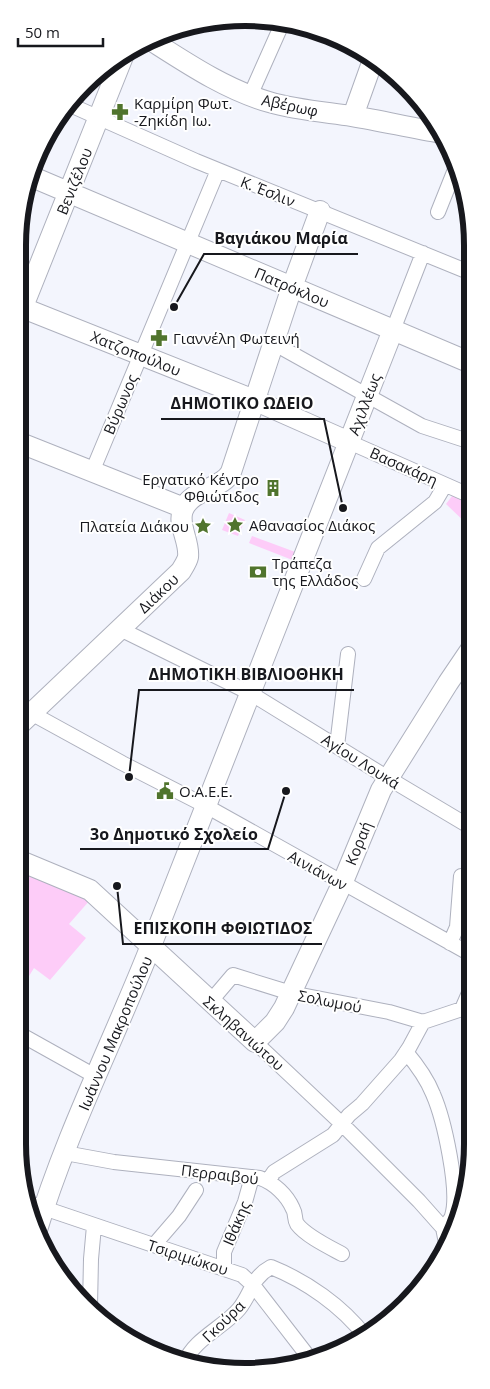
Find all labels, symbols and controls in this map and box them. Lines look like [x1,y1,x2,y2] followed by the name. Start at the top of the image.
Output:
[18,15,102,47] scale bar
[25,22,60,42] text: 50 m
[260,89,320,121] street label: Αβέρωφ
[134,93,232,130] place label: Καρμίρη Φωτ. -Ζηκίδη Ιω.
[110,102,130,122] pharmacy icon: Καρμίρη Φωτ. -Ζηκίδη Ιω.
[51,145,97,217] street label: Βενιζέλου
[238,171,298,211] street label: K. Έσλιν
[204,223,358,254] callout: Βαγιάκου Μαρία
[214,227,348,249] text: Βαγιάκου Μαρία
[252,262,332,312] street label: Πατρόκλου
[88,326,184,380] street label: Χατζοπούλου
[149,328,169,348] pharmacy icon: Γιαννέλη Φωτεινή
[173,328,300,348] place label: Γιαννέλη Φωτεινή
[343,370,385,438] street label: Αχιλλέως
[98,371,142,437] street label: Βύρωνος
[161,388,324,419] callout: ΔΗΜΟΤΙΚΟ ΩΔΕΙΟ
[171,392,313,414] text: ΔΗΜΟΤΙΚΟ ΩΔΕΙΟ
[367,442,441,490] street label: Βασακάρη
[142,469,259,506] place label: Εργατικό Κέντρο Φθιώτιδος
[263,478,283,498] building icon: Εργατικό Κέντρο Φθιώτιδος
[225,515,245,535] place icon: Αθανασίος Διάκος
[249,515,375,535] place label: Αθανασίος Διάκος
[79,516,189,536] place label: Πλατεία Διάκου
[193,516,213,536] place icon: Πλατεία Διάκου
[272,553,358,590] place label: Τράπεζα της Ελλάδος
[248,562,268,582] bank icon: Τράπεζα της Ελλάδος
[133,569,183,617] street label: Διάκου
[139,659,354,690] callout: ΔΗΜΟΤΙΚΗ ΒΙΒΛΙΟΘΗΚΗ
[148,663,344,685] text: ΔΗΜΟΤΙΚΗ ΒΙΒΛΙΟΘΗΚΗ
[318,729,404,793] street label: Αγίου Λουκά
[155,781,175,801] public building icon: Ο.Α.Ε.Ε.
[179,781,233,801] place label: Ο.Α.Ε.Ε.
[80,818,268,849] callout: 3ο Δημοτικό Σχολείο
[340,818,376,868] street label: Κοραή
[90,823,258,845] text: 3ο Δημοτικό Σχολείο
[285,846,351,894] street label: Αινιάνων
[123,913,322,944] callout: ΕΠΙΣΚΟΠΗ ΦΘΙΩΤΙΔΟΣ
[133,917,313,939] text: ΕΠΙΣΚΟΠΗ ΦΘΙΩΤΙΔΟΣ
[73,953,157,1113] street label: Ιωάννου Μακροπούλου
[296,985,364,1017] street label: Σολωμού
[199,991,289,1075] street label: Σκληβανιώτου
[180,1159,260,1189] street label: Περραιβού
[218,1198,254,1248] street label: Ιθάκης
[145,1235,231,1279] street label: Τσιριμώκου
[197,1296,249,1346] street label: Γκούρα

